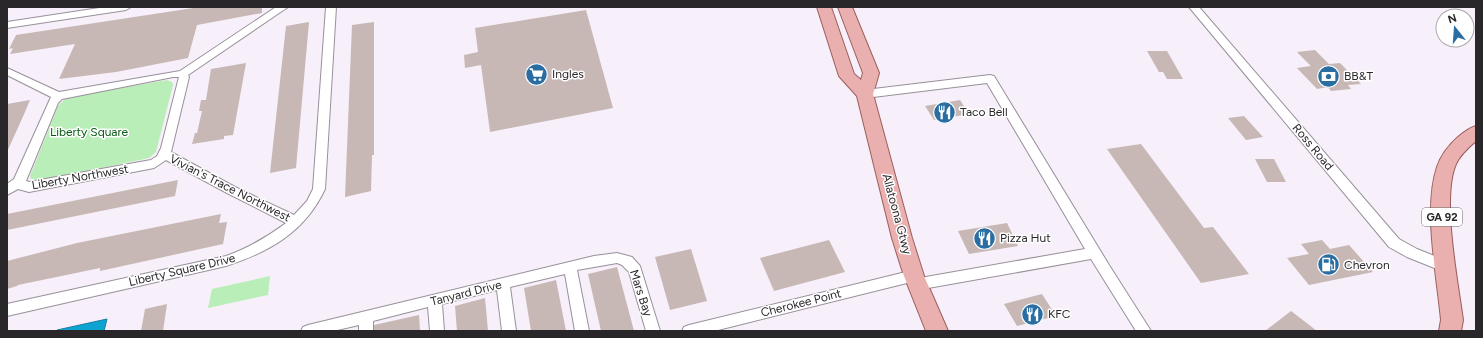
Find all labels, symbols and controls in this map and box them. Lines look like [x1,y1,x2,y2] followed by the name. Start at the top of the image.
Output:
[1435,8,1475,48] north arrow
[1446,11,1458,26] text: N
[524,61,550,87] supermarket icon: Ingles
[1316,63,1342,89] bank icon: BB&T
[552,67,584,81] place label: Ingles
[1344,69,1373,83] place label: BB&T
[932,99,958,125] restaurant icon: Taco Bell
[960,105,1008,119] place label: Taco Bell
[1290,121,1336,173] street label: Ross Road
[50,125,129,139] park label: Liberty Square
[167,151,293,225] street label: Vivian's Trace Northwest
[31,162,130,192] street label: Liberty Northwest
[879,172,915,257] street label: Allatoona Gtwy
[1422,208,1462,226] road number: GA 92
[972,225,998,251] restaurant icon: Pizza Hut
[1000,231,1051,245] place label: Pizza Hut
[127,251,237,289] street label: Liberty Square Drive
[1316,252,1342,278] fuel station icon: Chevron
[1344,258,1390,272] place label: Chevron
[627,268,655,319] street label: Mars Bay
[429,277,503,309] street label: Tanyard Drive
[759,286,843,320] street label: Cherokee Point
[1019,301,1045,327] restaurant icon: KFC
[1048,307,1071,321] place label: KFC

